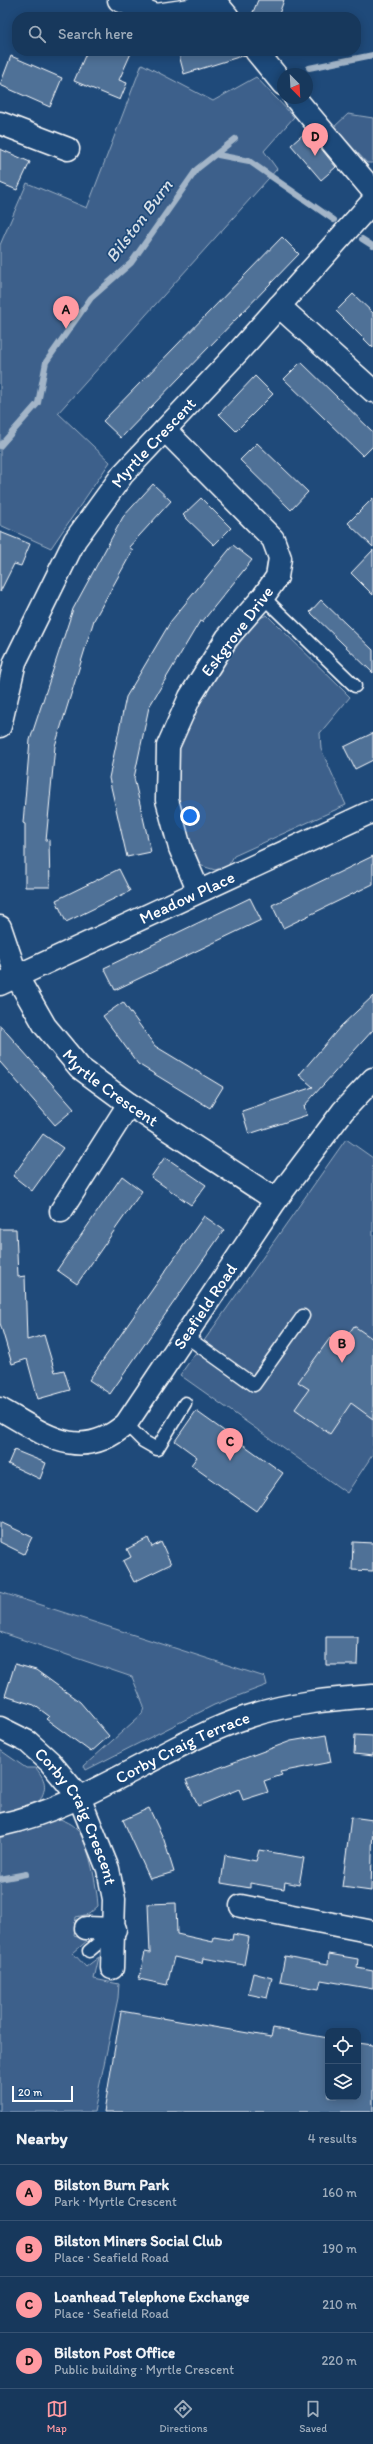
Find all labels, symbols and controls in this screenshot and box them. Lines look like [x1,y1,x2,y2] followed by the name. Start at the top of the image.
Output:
[12,12,361,56] search box
[26,23,48,45] icon: search
[58,25,133,43] text: Search here
[277,68,313,104] north arrow
[302,123,328,156] pin: D
[101,175,178,267] water label: Bilston Burn
[53,296,79,329] pin: A
[107,393,200,491] street label: Myrtle Crescent
[197,582,277,680] street label: Eskgrove Drive
[180,806,200,826] your location
[136,867,238,928] street label: Meadow Place
[58,1045,162,1130] street label: Myrtle Crescent
[169,1259,241,1353] street label: Seafield Road
[329,1330,355,1363] pin: B
[217,1428,243,1461] pin: C
[112,1707,252,1788] street label: Corby Craig Terrace
[31,1743,121,1886] street label: Corby Craig Crescent
[325,2028,361,2100] map controls
[325,2028,361,2064] button: locate
[325,2064,361,2100] button: layers
[12,2084,73,2103] scale bar
[18,2086,42,2099] text: 20 m
[16,2128,68,2148] text: Nearby
[308,2131,357,2146] text: 4 results
[54,2176,169,2194] text: Bilston Burn Park
[25,2185,33,2200] text: A
[322,2185,357,2200] text: 160 m
[54,2194,177,2209] text: Park · Myrtle Crescent
[54,2232,222,2250] text: Bilston Miners Social Club
[25,2241,33,2256] text: B
[322,2241,357,2256] text: 190 m
[54,2250,169,2265] text: Place · Seafield Road
[54,2288,250,2306] text: Loanhead Telephone Exchange
[25,2297,33,2312] text: C
[322,2297,357,2312] text: 210 m
[54,2306,169,2321] text: Place · Seafield Road
[54,2344,175,2362] text: Bilston Post Office
[25,2353,33,2368] text: D
[321,2353,357,2368] text: 220 m
[54,2362,234,2377] text: Public building · Myrtle Crescent
[46,2398,68,2435] tab: Map
[159,2398,208,2435] tab: Directions
[299,2398,327,2435] tab: Saved

